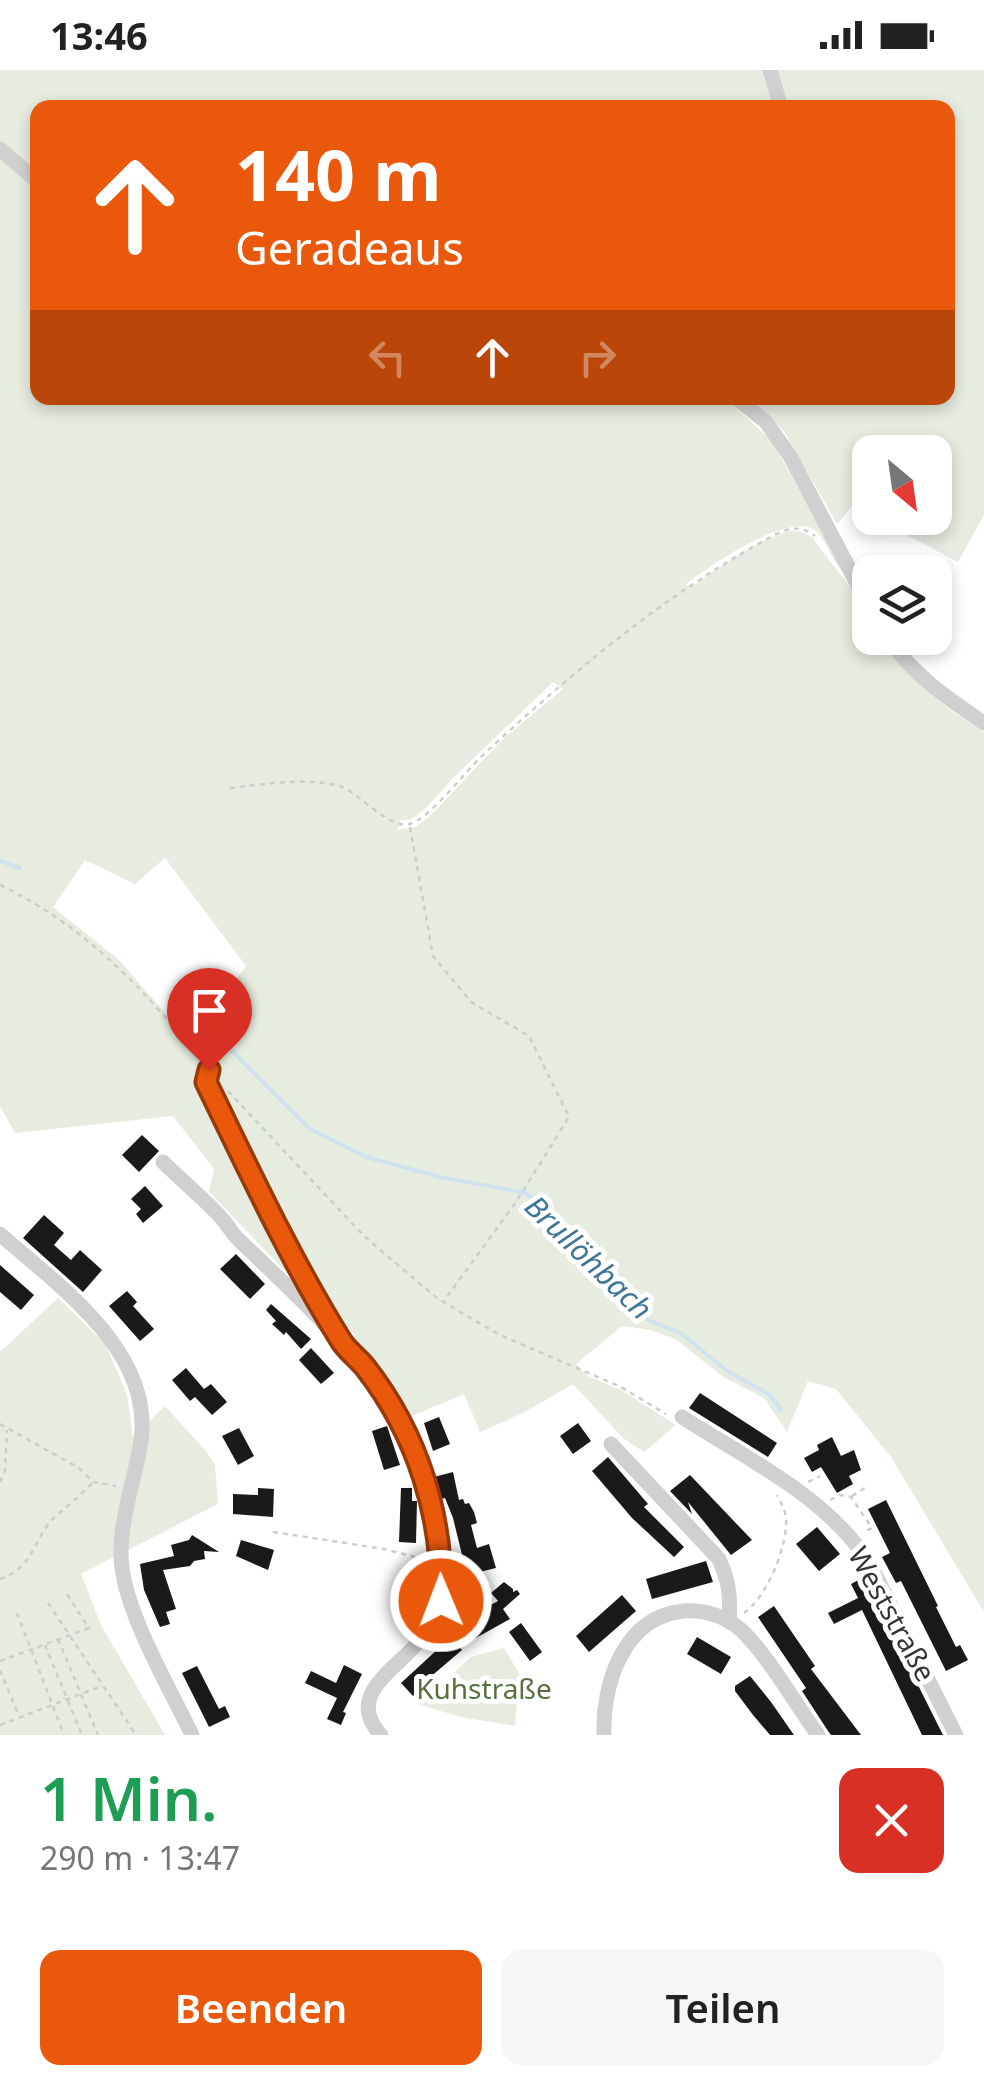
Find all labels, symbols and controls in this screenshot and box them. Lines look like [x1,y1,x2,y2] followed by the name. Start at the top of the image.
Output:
[50,9,148,61] text: 13:46
[235,126,442,222] text: 140 m
[70,140,200,270] icon: ahead
[235,217,464,278] text: Geradeaus
[360,330,415,385] icon: left
[465,330,520,385] icon: ahead
[570,330,625,385] icon: right
[852,435,952,535] north arrow
[852,435,952,655] map controls
[852,555,952,655] button: layers
[167,968,252,1071] pin
[182,983,237,1038] icon: arrive
[516,1186,662,1328] water label: Brullöhbach
[840,1539,945,1688] street label: Weststraße
[389,1549,493,1653] position arrow
[416,1669,552,1707] park label: Kuhstraße
[40,1757,217,1839] text: 1 Min.
[839,1768,944,1873] button: close
[40,1836,240,1879] text: 290 m · 13:47
[40,1950,482,2065] button: Beenden
[502,1950,944,2065] button: Teilen

